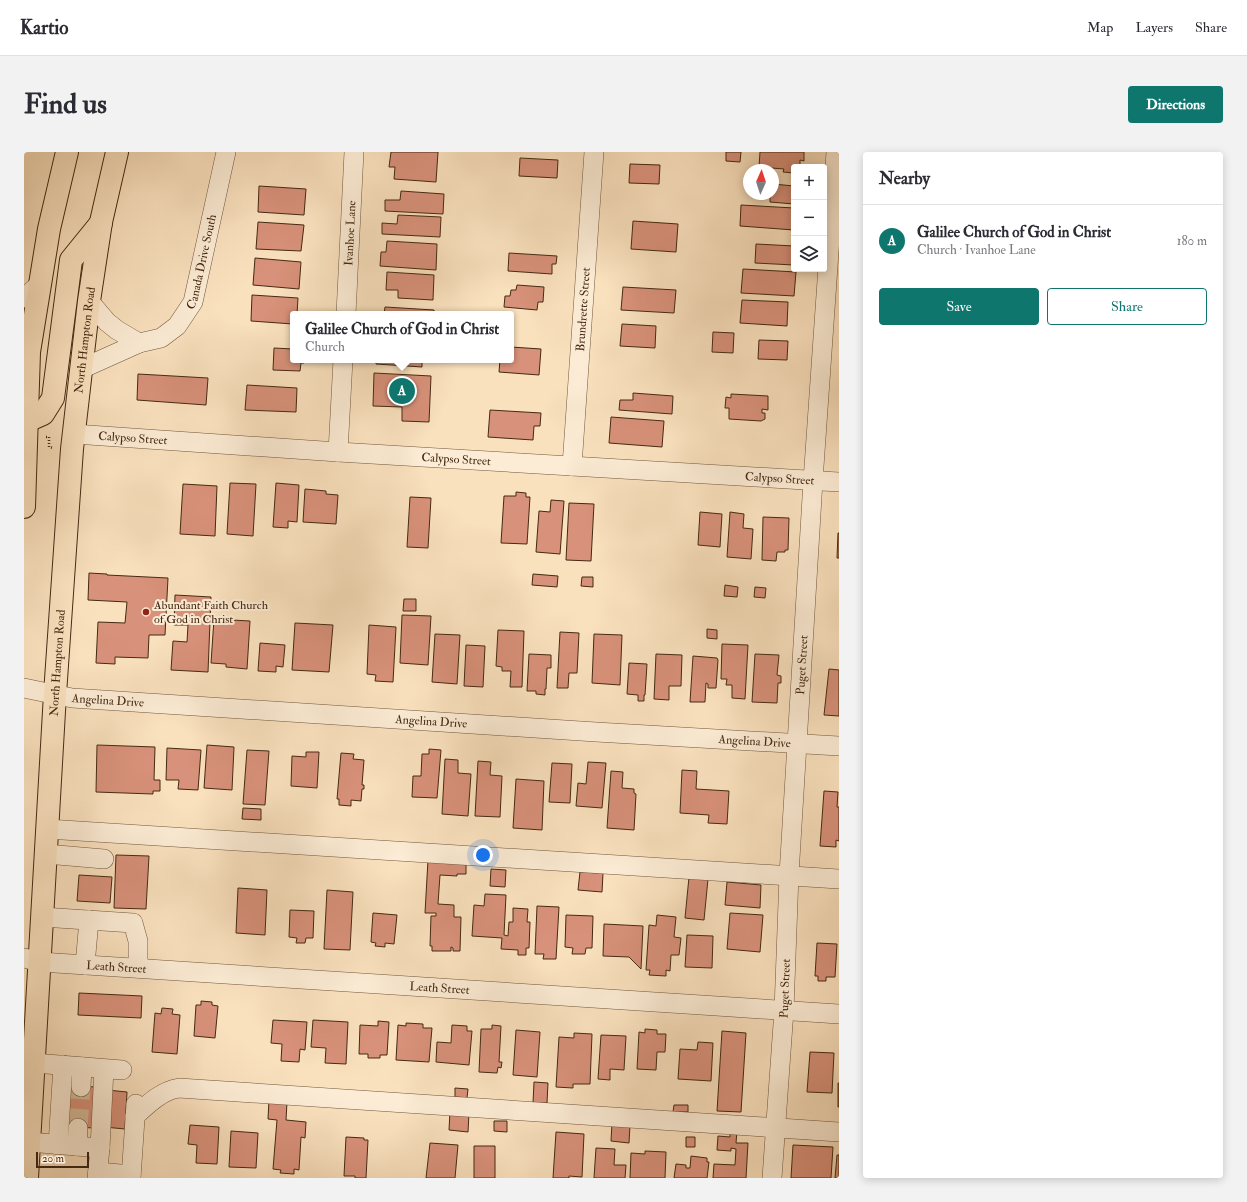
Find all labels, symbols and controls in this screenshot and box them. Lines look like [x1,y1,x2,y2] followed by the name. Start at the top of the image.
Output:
[20,16,68,40] text: Kartio
[1087,19,1113,36] text: Map
[1135,19,1173,36] text: Layers
[1195,19,1227,36] text: Share
[1128,86,1223,123] button: Directions
[24,87,107,122] text: Find us
[743,164,779,200] north arrow
[791,164,827,272] map controls
[791,164,827,200] button: +
[879,168,930,189] text: Nearby
[341,200,359,266] street label: Ivanhoe Lane
[791,200,827,236] button: −
[183,212,220,312] street label: Canada Drive South
[917,223,1111,242] text: Galilee Church of God in Christ
[888,233,896,249] text: A
[1177,233,1207,249] text: 180 m
[791,236,827,272] button: layers
[917,242,1036,258] text: Church · Ivanhoe Lane
[573,267,593,352] street label: Brundrette Street
[71,286,99,394] street label: North Hampton Road
[879,288,1039,325] button: Save
[1047,288,1207,325] button: Share
[290,311,514,363] popup
[305,320,499,339] text: Galilee Church of God in Christ
[305,339,345,355] text: Church
[389,376,415,406] pin: A
[98,428,168,448] street label: Calypso Street
[421,450,491,469] street label: Calypso Street
[744,469,815,488] street label: Calypso Street
[153,598,269,627] place label: Abundant Faith Church of God in Christ
[141,607,151,617] marker: Abundant Faith Church of God in Christ
[46,609,68,717] street label: North Hampton Road
[793,635,811,695] street label: Puget Street
[70,690,144,710] street label: Angelina Drive
[394,711,468,731] street label: Angelina Drive
[717,732,791,751] street label: Angelina Drive
[473,845,493,865] your location
[86,958,147,976] street label: Leath Street
[776,958,793,1019] street label: Puget Street
[409,979,470,997] street label: Leath Street
[36,1150,89,1169] scale bar
[42,1152,64,1165] text: 20 m

